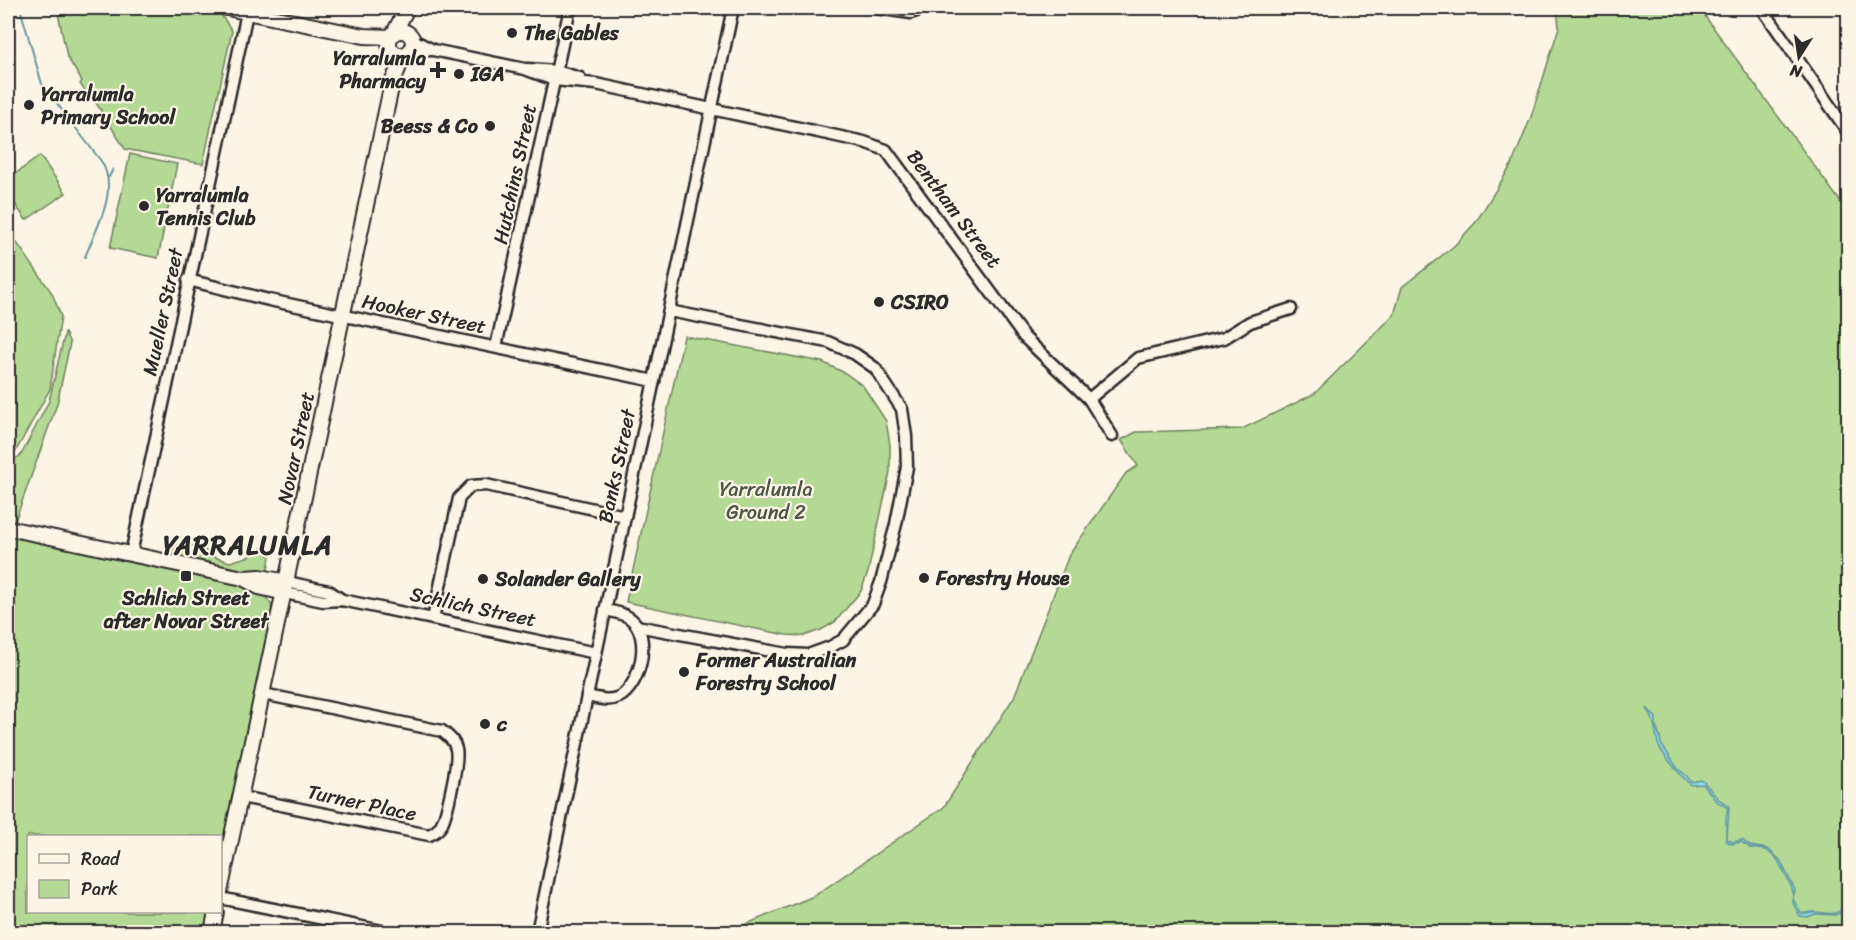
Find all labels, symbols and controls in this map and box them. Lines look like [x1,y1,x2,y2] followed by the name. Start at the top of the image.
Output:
[524,16,620,51] place label: The Gables
[505,26,519,40] marker: The Gables
[1769,27,1829,87] north arrow
[333,41,427,99] place label: Yarralumla Pharmacy
[1787,56,1805,87] text: N
[470,57,504,92] place label: IGA
[431,63,445,77] marker: Yarralumla Pharmacy
[452,67,466,81] marker: IGA
[41,77,176,135] place label: Yarralumla Primary School
[22,98,36,112] marker: Yarralumla Primary School
[483,100,547,248] street label: Hutchins Street
[381,109,479,144] place label: Beess & Co
[483,119,497,133] marker: Beess & Co
[897,142,1011,276] street label: Bentham Street
[156,178,256,236] place label: Yarralumla Tennis Club
[137,199,151,213] marker: Yarralumla Tennis Club
[132,244,194,379] street label: Mueller Street
[359,284,490,344] street label: Hooker Street
[890,285,949,320] place label: CSIRO
[872,295,886,309] marker: CSIRO
[267,388,325,508] street label: Novar Street
[588,405,646,526] street label: Banks Street
[720,472,812,530] park label: Yarralumla Ground 2
[163,522,333,568] district label: YARRALUMLA
[935,561,1070,596] place label: Forestry House
[494,562,641,597] place label: Solander Gallery
[179,569,193,583] marker: Schlich Street after Novar Street
[917,571,931,585] marker: Forestry House
[476,572,490,586] marker: Solander Gallery
[407,577,539,637] street label: Schlich Street
[103,581,270,639] place label: Schlich Street after Novar Street
[695,643,857,701] place label: Former Australian Forestry School
[677,665,691,679] marker: Former Australian Forestry School
[496,707,508,742] place label: c
[478,717,492,731] marker: c
[304,774,420,832] street label: Turner Place
[27,835,222,913] legend
[81,843,121,875] text: Road
[81,873,118,905] text: Park

